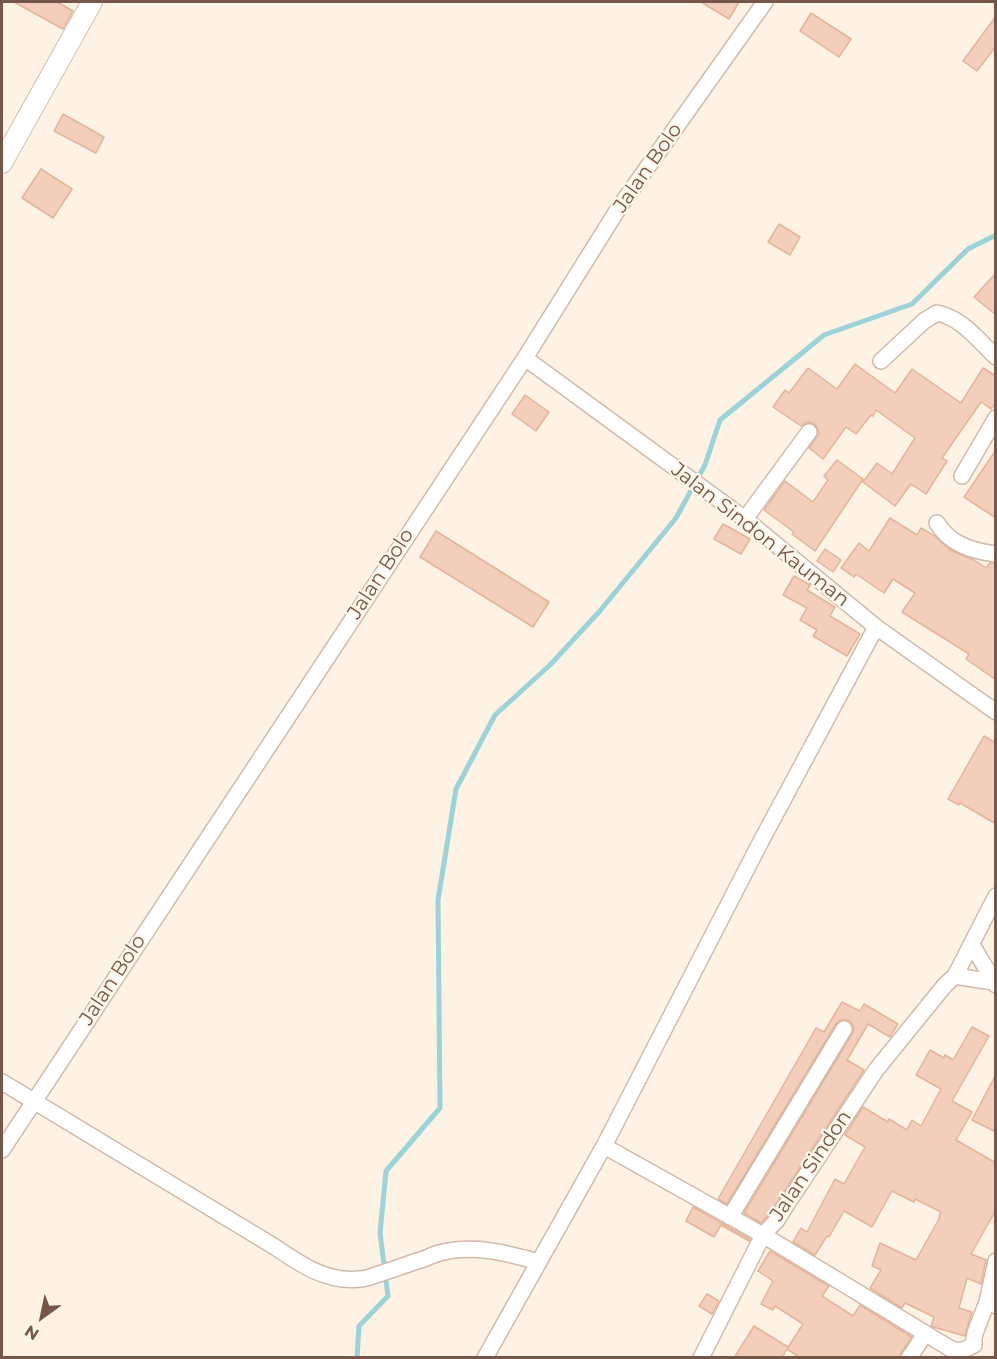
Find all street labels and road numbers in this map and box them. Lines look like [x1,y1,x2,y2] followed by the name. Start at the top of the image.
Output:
[609,119,687,217] street label: Jalan Bolo
[666,458,854,612] street label: Jalan Sindon Kauman
[343,524,419,624] street label: Jalan Bolo
[75,930,151,1030] street label: Jalan Bolo
[765,1106,857,1226] street label: Jalan Sindon

